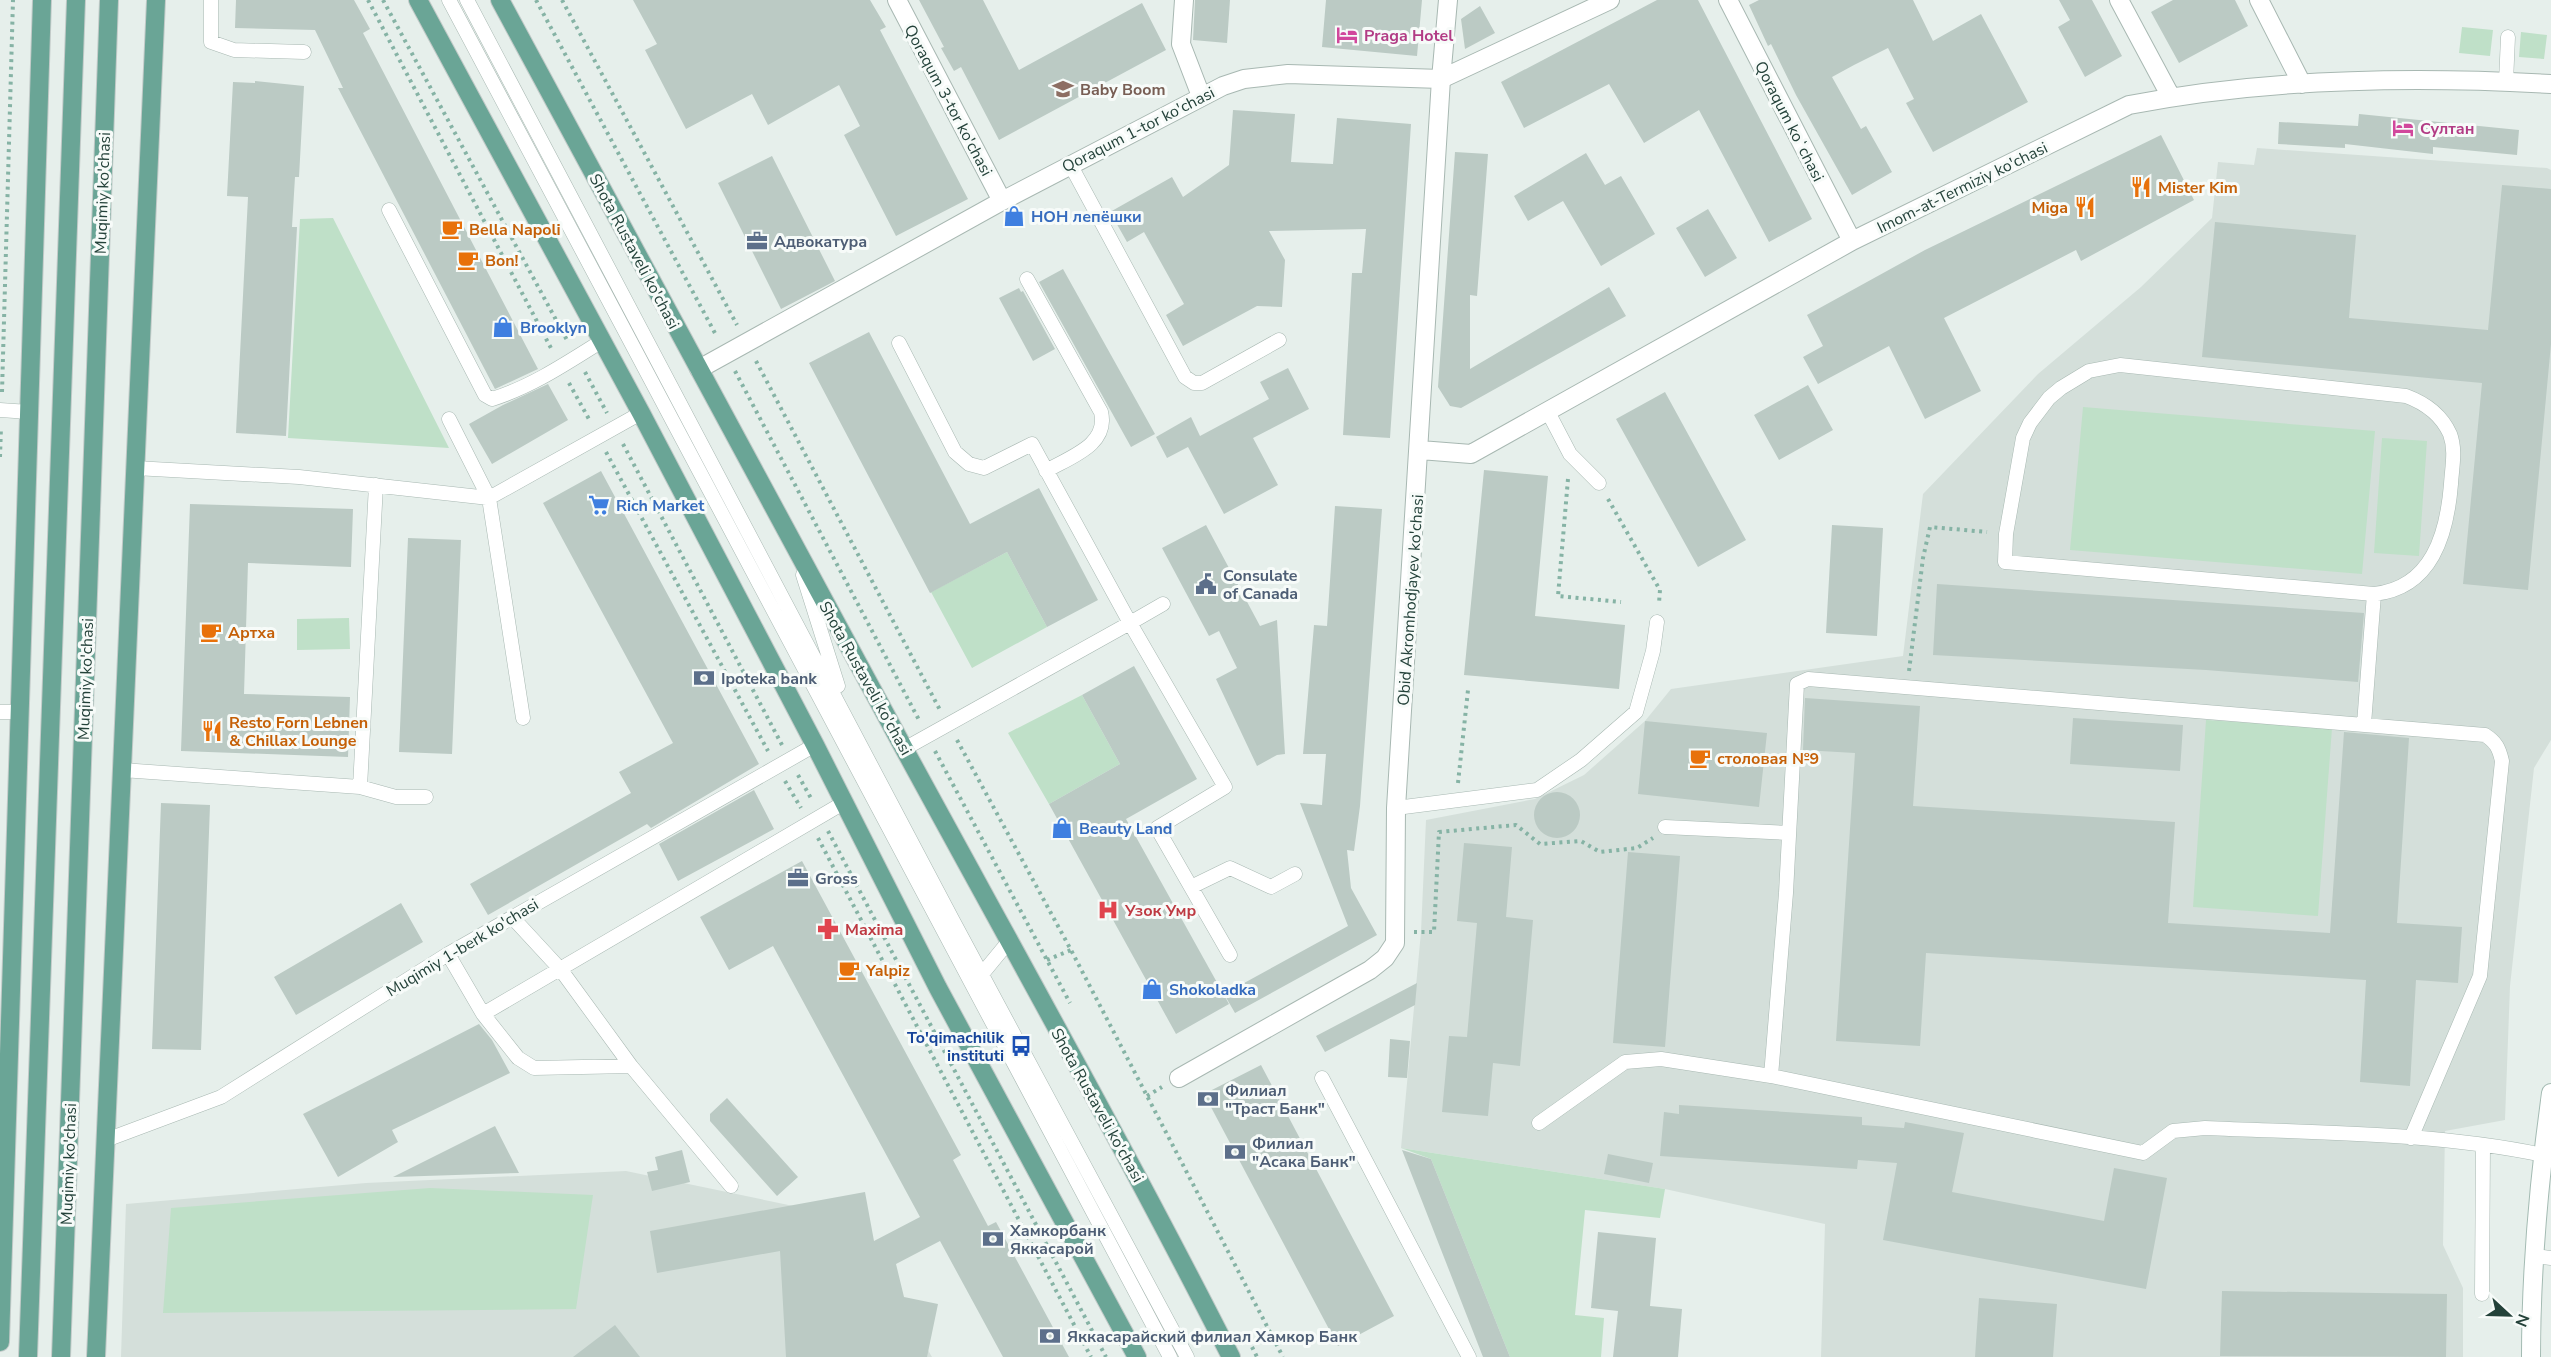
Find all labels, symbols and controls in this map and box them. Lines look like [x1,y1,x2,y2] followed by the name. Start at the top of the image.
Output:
[899,21,997,180] street label: Qoraqum 3-tor ko'chasi
[1335,23,1359,47] hotel icon: Praga Hotel
[1364,25,1453,47] place label: Praga Hotel
[1749,57,1829,185] street label: Qoraqum koʻchasi
[1051,77,1075,101] school or university icon: Baby Boom
[1080,79,1165,101] place label: Baby Boom
[1058,82,1219,178] street label: Qoraqum 1-tor ko'chasi
[2391,116,2415,140] hotel icon: Султан
[2420,118,2475,140] place label: Султан
[90,132,116,254] street label: Muqimiy ko'chasi
[1873,137,2051,239] street label: Imom-at-Termiziy ko'chasi
[584,170,684,333] street label: Shota Rustaveli ko'chasi
[2129,175,2153,199] restaurant icon: Mister Kim
[2158,177,2238,199] place label: Mister Kim
[2073,195,2097,219] restaurant icon: Miga
[2032,197,2068,219] place label: Miga
[1002,204,1026,228] shop icon: НОН лепёшки
[1031,206,1142,228] place label: НОН лепёшки
[440,217,464,241] cafe icon: Bella Napoli
[469,219,561,241] place label: Bella Napoli
[745,229,769,253] office icon: Адвокатура
[774,231,867,253] place label: Адвокатура
[456,248,480,272] cafe icon: Bon!
[485,250,519,272] place label: Bon!
[491,315,515,339] shop icon: Brooklyn
[520,317,587,339] place label: Brooklyn
[587,493,611,517] supermarket icon: Rich Market
[1393,494,1429,706] street label: Obid Akromhodjayev ko'chasi
[616,495,705,517] place label: Rich Market
[1223,565,1298,605] place label: Consulate of Canada
[1194,572,1218,596] public building icon: Consulate of Canada
[814,597,917,759] street label: Shota Rustaveli ko'chasi
[73,618,99,740] street label: Muqimiy ko'chasi
[199,620,223,644] cafe icon: Артха
[228,622,275,644] place label: Артха
[692,666,716,690] bank icon: Ipoteka bank
[721,668,817,690] place label: Ipoteka bank
[229,712,368,752] place label: Resto Forn Lebnen & Chillax Lounge
[200,719,224,743] restaurant icon: Resto Forn Lebnen & Chillax Lounge
[1688,746,1712,770] cafe icon: столовая №9
[1717,748,1819,770] place label: столовая №9
[1050,816,1074,840] shop icon: Beauty Land
[1079,818,1172,840] place label: Beauty Land
[786,866,810,890] office icon: Gross
[815,868,858,890] place label: Gross
[382,894,543,1002] street label: Muqimiy 1-berk ko'chasi
[1096,898,1120,922] hospital icon: Узок Умр
[1124,900,1197,922] place label: Узок Умр
[816,917,840,941] pharmacy icon: Maxima
[845,919,903,941] place label: Maxima
[837,958,861,982] cafe icon: Yalpiz
[865,960,910,982] place label: Yalpiz
[1140,977,1164,1001] shop icon: Shokoladka
[1169,979,1256,1001] place label: Shokoladka
[1046,1024,1149,1186] street label: Shota Rustaveli ko'chasi
[907,1027,1004,1067] place label: To'qimachilik instituti
[1009,1034,1033,1058] bus stop icon: To'qimachilik instituti
[1225,1080,1325,1120] place label: Филиал "Траст Банк"
[1196,1087,1220,1111] bank icon: Филиал "Траст Банк"
[56,1103,82,1225] street label: Muqimiy ko'chasi
[1252,1133,1356,1173] place label: Филиал "Асака Банк"
[1223,1140,1247,1164] bank icon: Филиал "Асака Банк"
[1009,1220,1107,1260] place label: Хамкорбанк Яккасарой
[981,1227,1005,1251] bank icon: Хамкорбанк Яккасарой
[2479,1285,2539,1345] north arrow
[2510,1311,2534,1330] text: N
[1038,1324,1062,1348] bank icon: Яккасарайский филиал Хамкор Банк
[1067,1326,1358,1348] place label: Яккасарайский филиал Хамкор Банк

